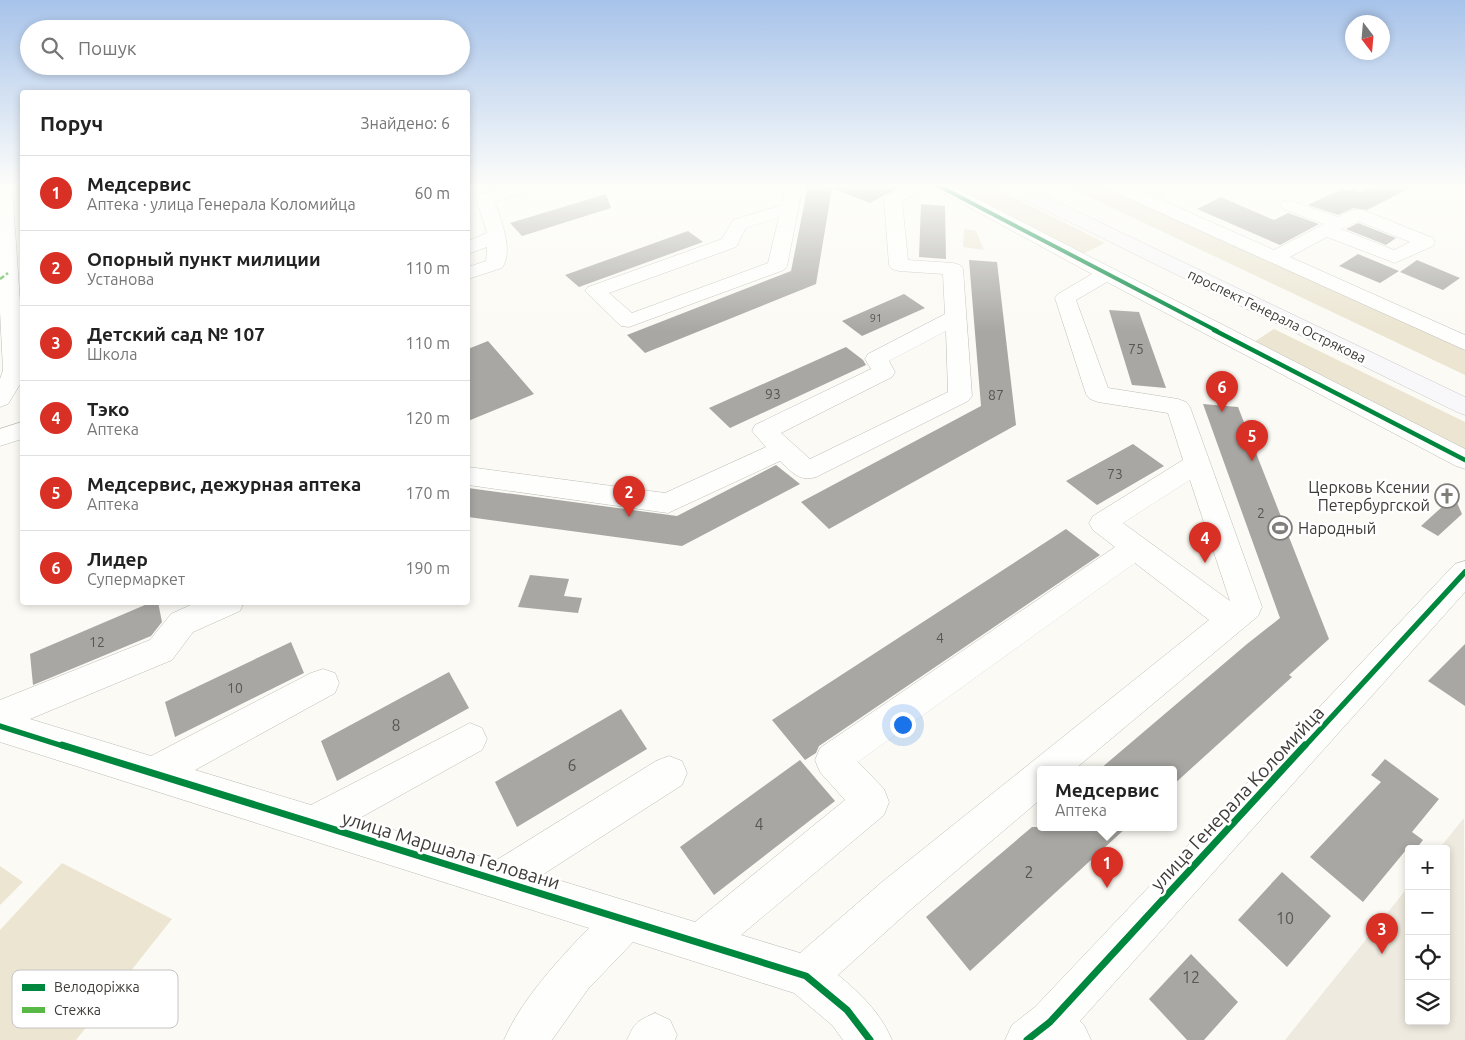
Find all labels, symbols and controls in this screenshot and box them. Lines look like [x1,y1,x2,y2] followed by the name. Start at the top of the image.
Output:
[1345,15,1390,60] north arrow
[20,20,470,75] search box
[38,34,66,62] icon: search
[78,37,137,59] text: Пошук
[40,111,103,135] text: Поруч
[361,114,450,132] text: Знайдено: 6
[87,173,191,195] text: Медсервис
[51,184,61,202] text: 1
[414,184,450,202] text: 60 m
[87,195,356,213] text: Аптека · улица Генерала Коломийца
[87,248,321,270] text: Опорный пункт милиции
[51,259,61,277] text: 2
[405,259,450,277] text: 110 m
[1185,266,1369,366] street label: проспект Генерала Острякова
[87,270,154,288] text: Установа
[870,312,882,324] house number: 91
[87,323,265,345] text: Детский сад № 107
[51,334,61,352] text: 3
[405,334,450,352] text: 110 m
[1128,341,1144,357] house number: 75
[87,345,137,363] text: Школа
[1206,371,1238,412] pin: 6
[765,386,781,402] house number: 93
[988,387,1004,403] house number: 87
[87,398,129,420] text: Тэко
[51,409,61,427] text: 4
[405,409,450,427] text: 120 m
[87,420,139,438] text: Аптека
[1236,420,1268,461] pin: 5
[1107,466,1123,482] house number: 73
[87,473,361,495] text: Медсервис, дежурная аптека
[613,476,645,517] pin: 2
[1308,478,1430,514] place label: Церковь Ксении Петербургской
[1434,483,1460,509] church icon: Церковь Ксении Петербургской
[51,484,61,502] text: 5
[405,484,450,502] text: 170 m
[87,495,139,513] text: Аптека
[1257,505,1265,521] house number: 2
[1267,515,1293,541] sports icon: Народный
[1298,519,1376,537] place label: Народный
[1189,522,1221,563] pin: 4
[87,548,148,570] text: Лидер
[51,559,61,577] text: 6
[405,559,450,577] text: 190 m
[87,570,185,588] text: Супермаркет
[936,630,944,646] house number: 4
[89,634,105,650] house number: 12
[227,680,243,696] house number: 10
[1146,701,1328,895] street label: улица Генерала Коломийца
[890,712,916,738] your location
[391,716,401,734] house number: 8
[567,756,577,774] house number: 6
[1037,766,1177,831] popup
[1055,779,1159,801] text: Медсервис
[1055,801,1107,819] text: Аптека
[339,806,563,894] street label: улица Маршала Геловани
[754,815,764,833] house number: 4
[1405,845,1450,1025] map controls
[1405,845,1450,890] button: +
[1091,847,1123,888] pin: 1
[1024,863,1034,881] house number: 2
[1405,890,1450,935] button: −
[1276,909,1294,927] house number: 10
[1366,913,1398,954] pin: 3
[1405,935,1450,980] button: locate
[1182,968,1200,986] house number: 12
[12,970,178,1028] legend
[54,979,140,995] text: Велодоріжка
[1405,980,1450,1025] button: layers
[54,1002,101,1018] text: Стежка

